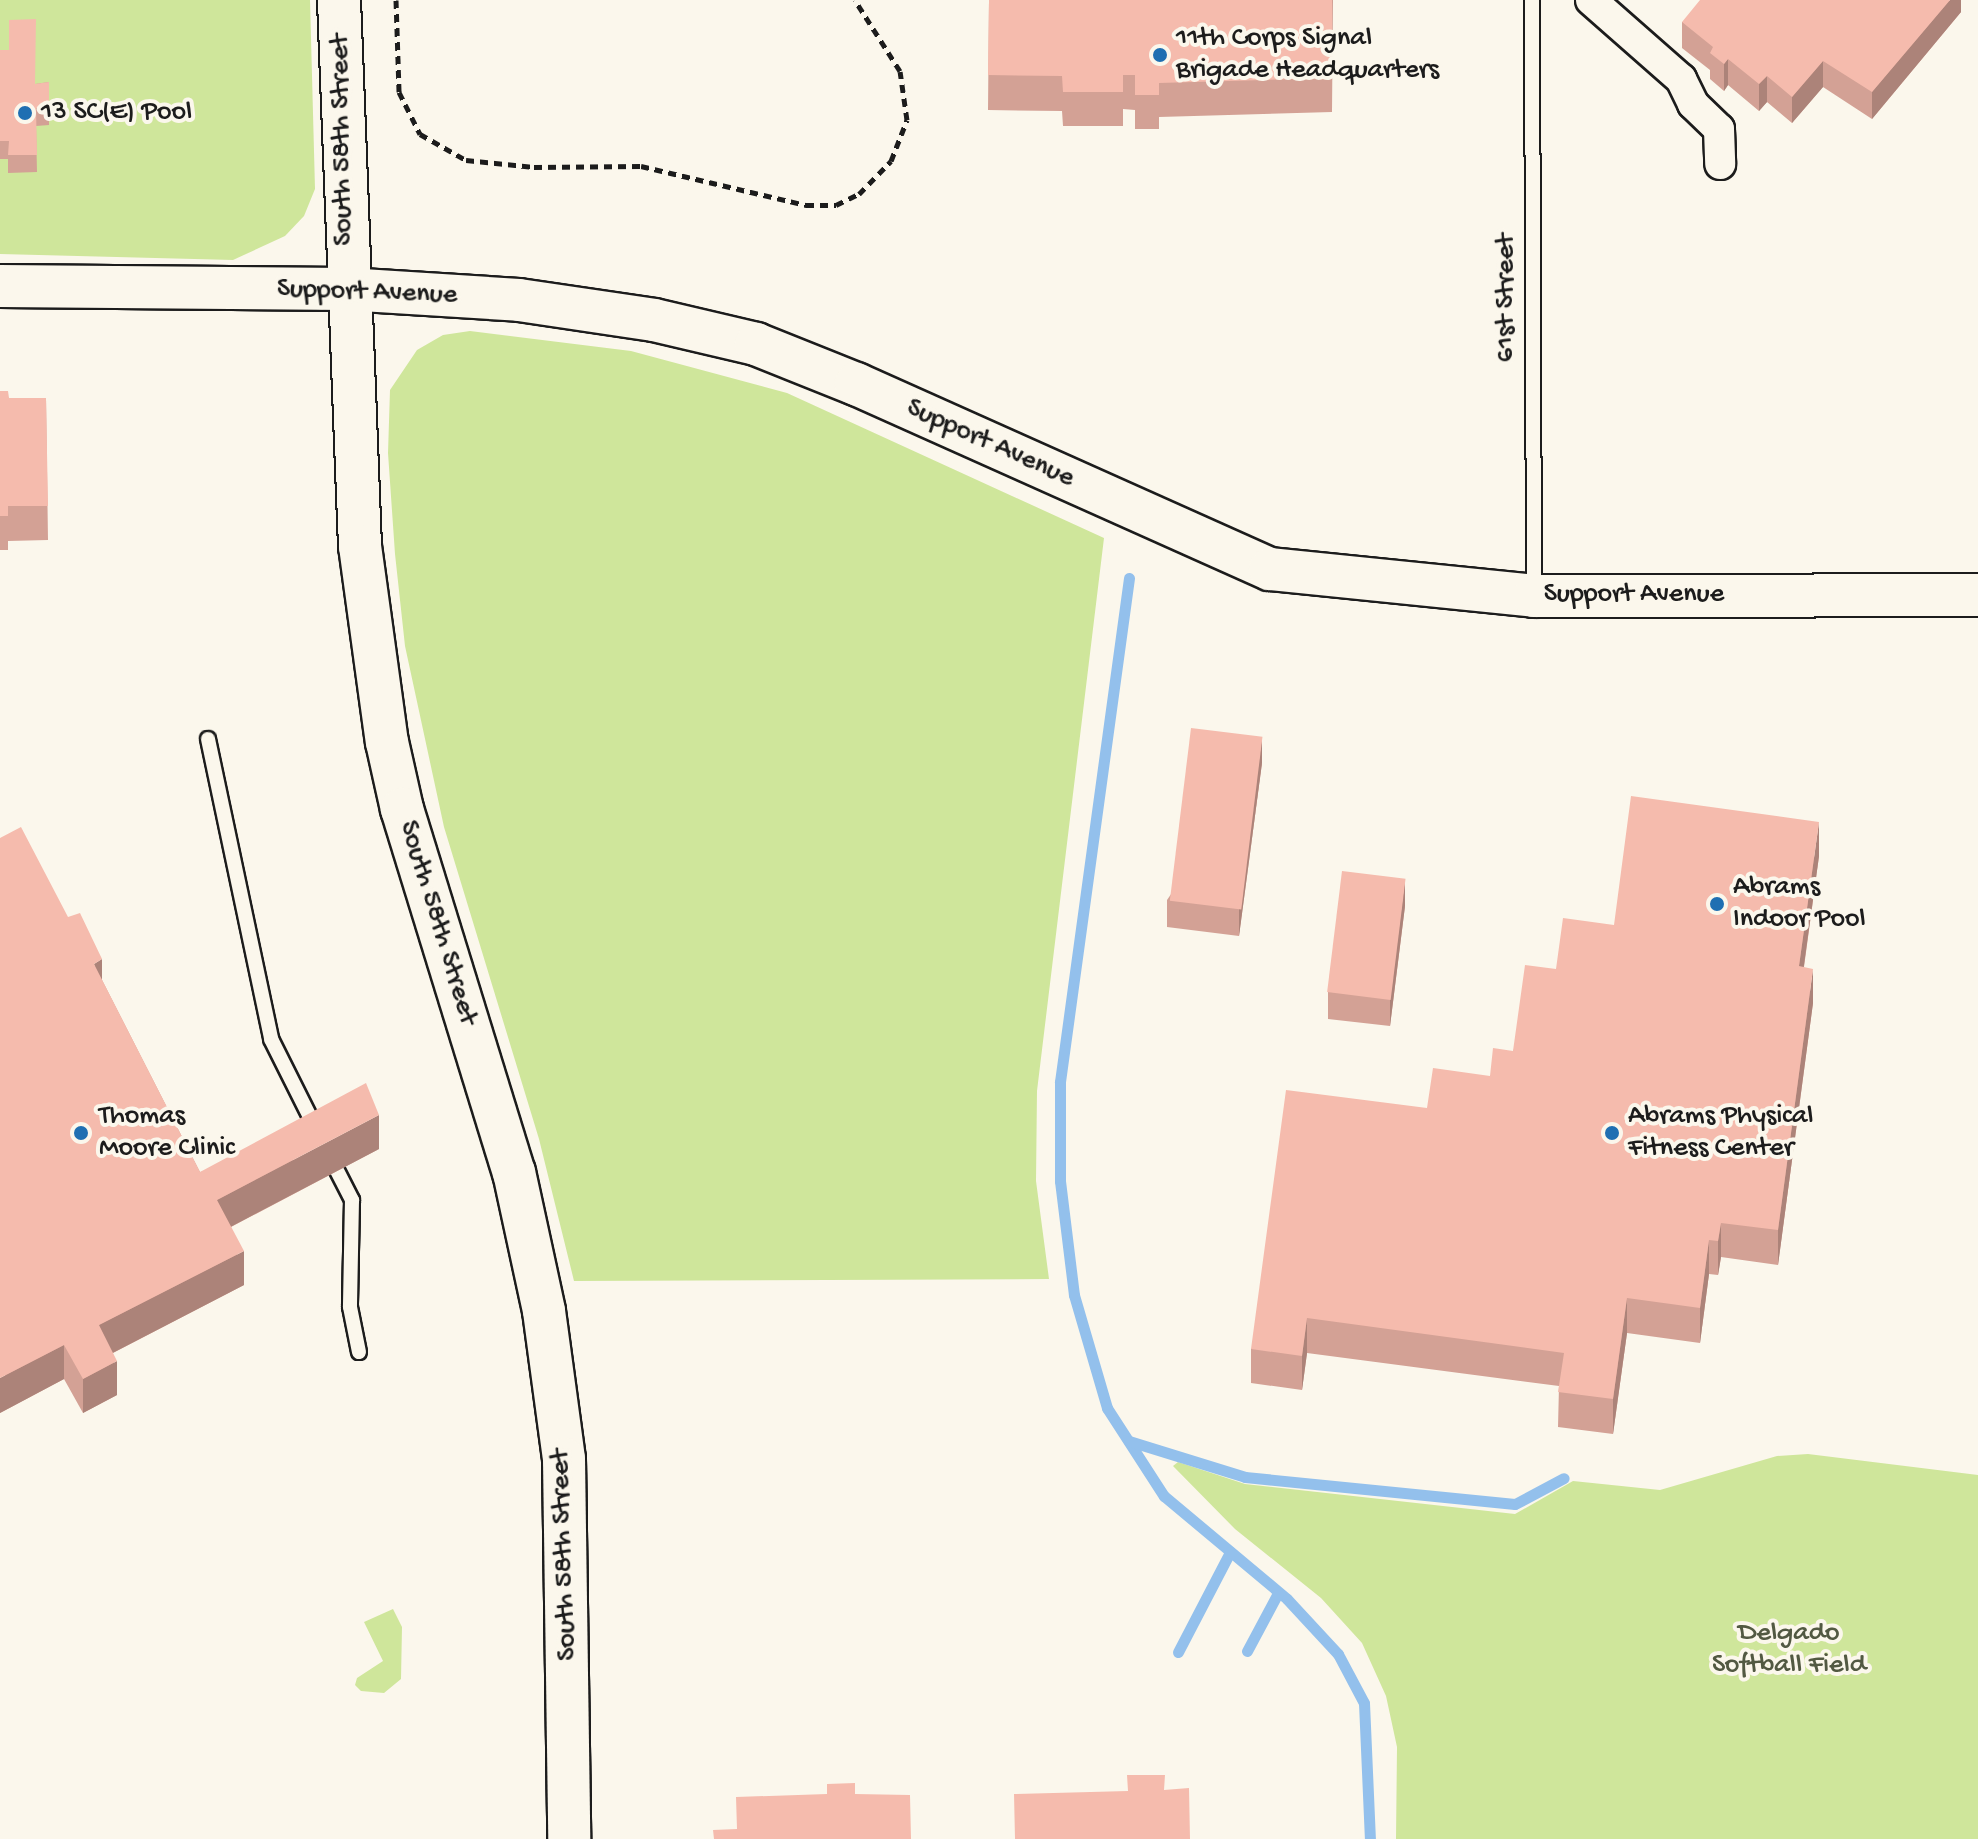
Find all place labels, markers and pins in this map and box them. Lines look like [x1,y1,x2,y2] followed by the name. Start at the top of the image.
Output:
[1176,22,1439,88] place label: 11th Corps Signal Brigade Headquarters
[1151,46,1169,64] marker: 11th Corps Signal Brigade Headquarters
[41,96,192,130] place label: 13 SC(E) Pool
[16,104,34,122] marker: 13 SC(E) Pool
[1733,871,1866,937] place label: Abrams Indoor Pool
[1708,895,1726,913] marker: Abrams Indoor Pool
[99,1100,235,1166] place label: Thomas Moore Clinic
[1628,1100,1813,1166] place label: Abrams Physical Fitness Center
[70,1122,92,1144] marker: Thomas Moore Clinic
[1603,1124,1621,1142] marker: Abrams Physical Fitness Center

